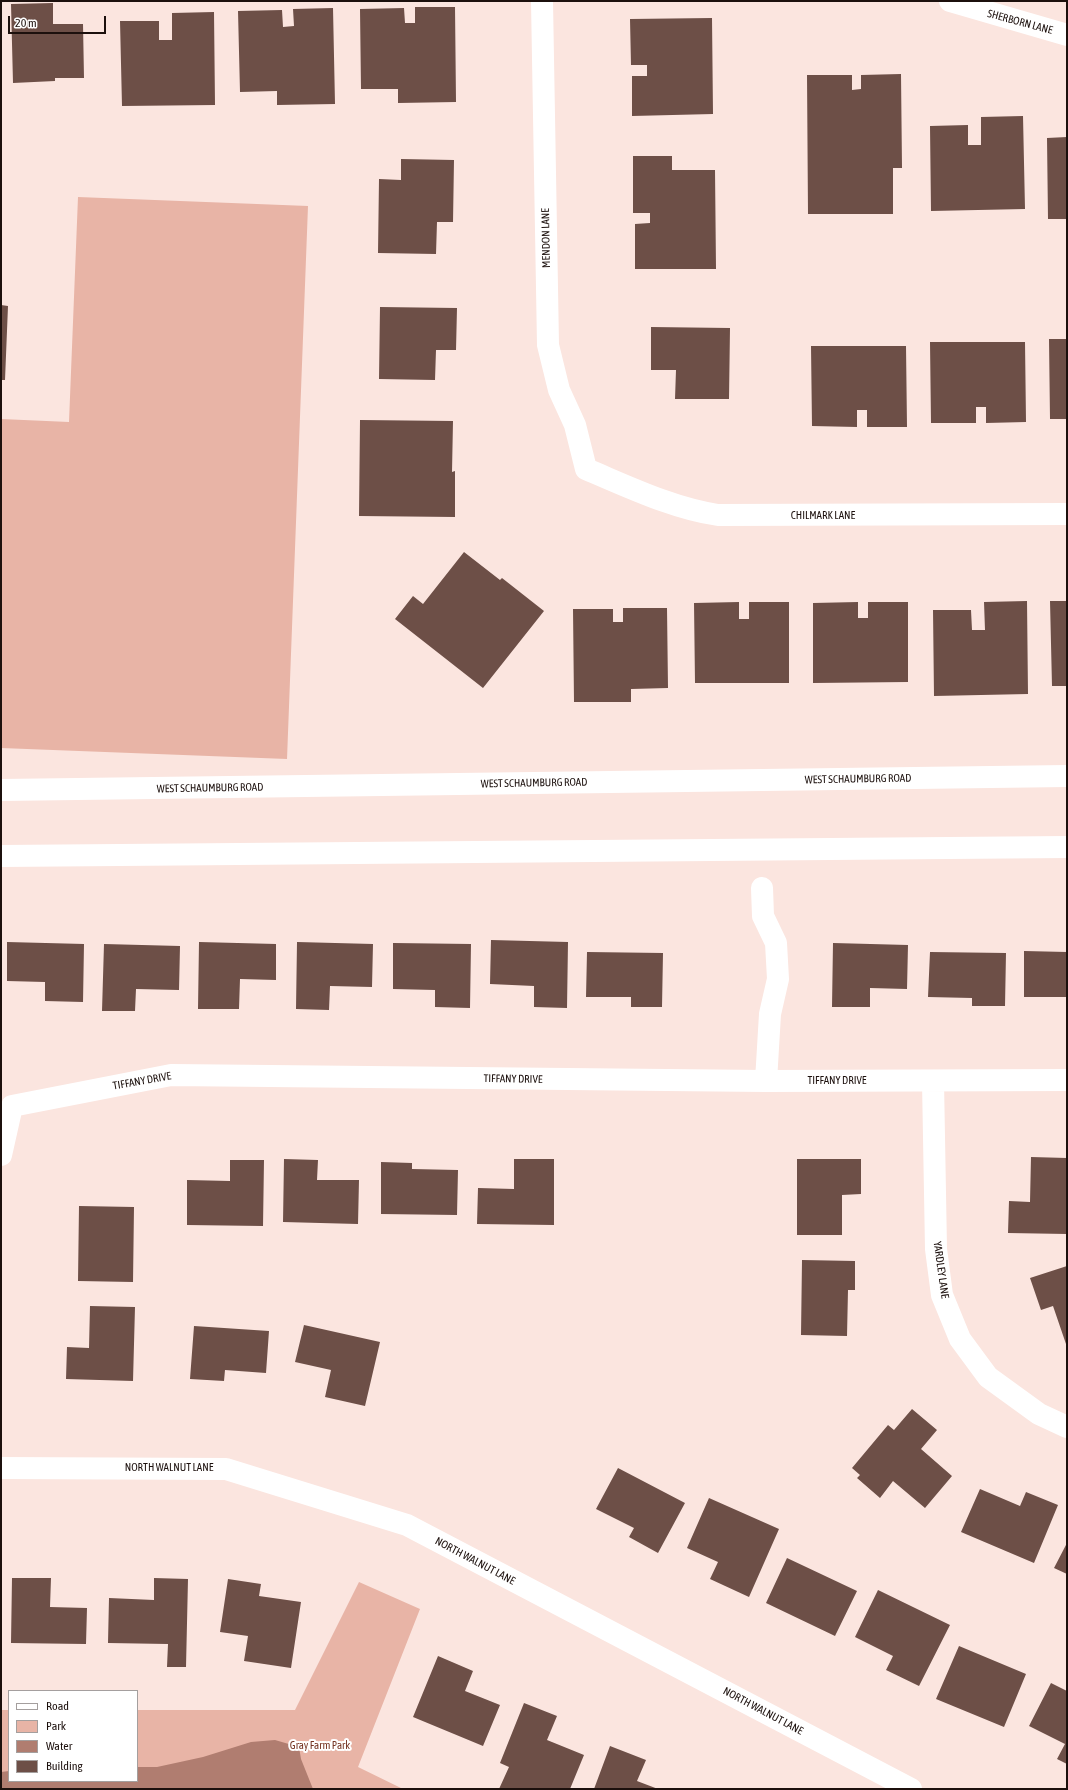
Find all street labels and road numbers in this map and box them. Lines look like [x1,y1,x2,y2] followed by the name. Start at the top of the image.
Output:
[986,7,1054,37] street label: SHERBORN LANE
[539,208,553,268] street label: MENDON LANE
[791,509,855,523] street label: CHILMARK LANE
[805,771,911,787] street label: WEST SCHAUMBURG ROAD
[481,775,587,791] street label: WEST SCHAUMBURG ROAD
[157,780,263,796] street label: WEST SCHAUMBURG ROAD
[112,1069,172,1093] street label: TIFFANY DRIVE
[483,1072,543,1086] street label: TIFFANY DRIVE
[807,1074,867,1088] street label: TIFFANY DRIVE
[930,1241,952,1299] street label: YARDLEY LANE
[125,1461,213,1475] street label: NORTH WALNUT LANE
[433,1534,517,1588] street label: NORTH WALNUT LANE
[721,1684,805,1738] street label: NORTH WALNUT LANE

